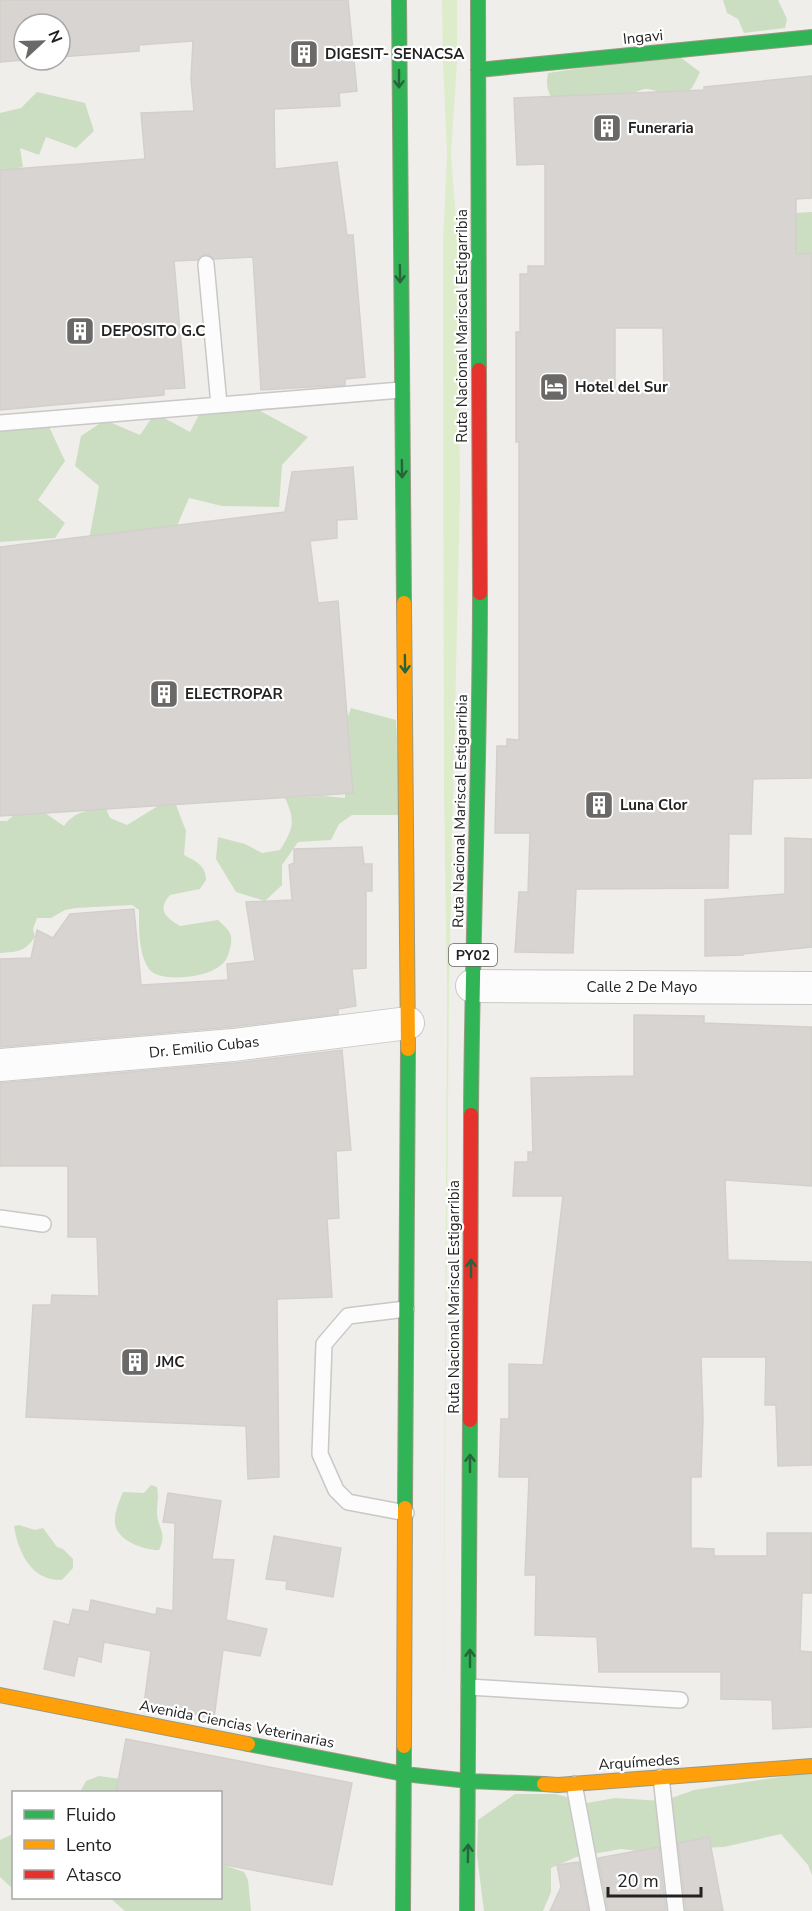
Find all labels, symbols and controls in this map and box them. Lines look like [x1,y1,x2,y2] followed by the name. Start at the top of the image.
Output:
[12,12,72,72] north arrow
[622,25,664,49] street label: Ingavi
[43,27,67,46] text: N
[288,38,320,70] building icon: DIGESIT- SENACSA
[325,44,465,64] place label: DIGESIT- SENACSA
[393,69,405,89] one-way arrow
[591,112,623,144] building icon: Funeraria
[628,118,694,138] place label: Funeraria
[452,209,472,443] street label: Ruta Nacional Mariscal Estigarribia
[394,264,406,284] one-way arrow
[64,315,96,347] building icon: DEPOSITO G.C
[101,321,205,341] place label: DEPOSITO G.C
[538,371,570,403] hotel icon: Hotel del Sur
[575,377,668,397] place label: Hotel del Sur
[396,459,408,479] one-way arrow
[399,654,411,674] one-way arrow
[148,678,180,710] building icon: ELECTROPAR
[185,684,284,704] place label: ELECTROPAR
[448,694,472,928] street label: Ruta Nacional Mariscal Estigarribia
[583,789,615,821] building icon: Luna Clor
[620,795,688,815] place label: Luna Clor
[449,944,497,966] road number: PY02
[587,977,697,997] street label: Calle 2 De Mayo
[148,1031,260,1063] street label: Dr. Emilio Cubas
[444,1180,464,1414] street label: Ruta Nacional Mariscal Estigarribia
[465,1258,477,1278] one-way arrow
[119,1346,151,1378] building icon: JMC
[155,1352,185,1372] place label: JMC
[464,1453,476,1473] one-way arrow
[464,1648,476,1668] one-way arrow
[138,1695,336,1753] street label: Avenida Ciencias Veterinarias
[598,1749,680,1775] street label: Arquímedes
[12,1791,222,1899] legend
[66,1803,116,1827] text: Fluido
[66,1833,112,1857] text: Lento
[462,1843,474,1863] one-way arrow
[608,1860,701,1898] scale bar
[66,1863,122,1887] text: Atasco
[617,1869,659,1893] text: 20 m

